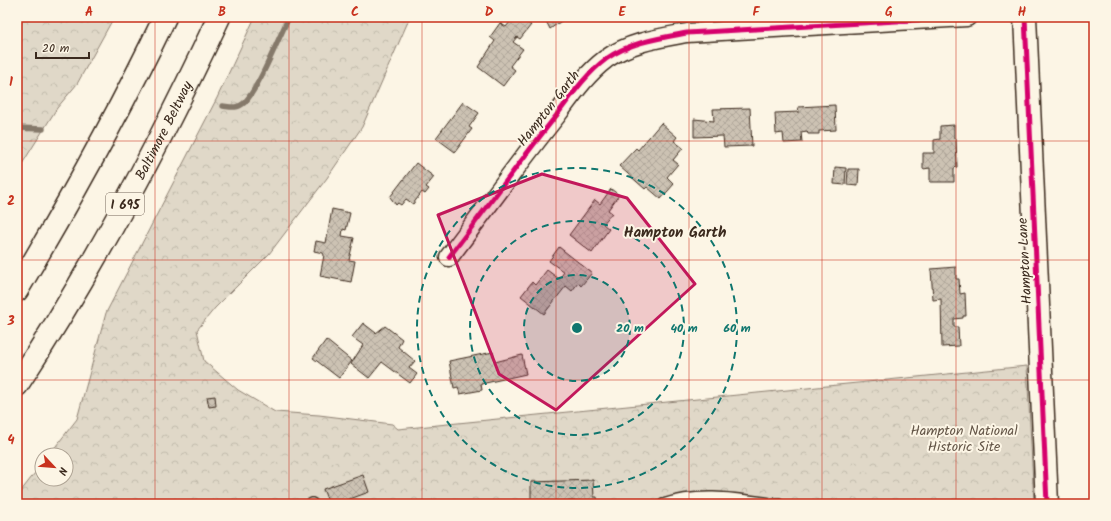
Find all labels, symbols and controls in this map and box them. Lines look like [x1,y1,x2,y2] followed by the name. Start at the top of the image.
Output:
[85,2,93,23] text: A
[218,2,226,23] text: B
[351,2,359,23] text: C
[485,2,494,23] text: D
[618,2,626,23] text: E
[752,2,760,23] text: F
[885,2,893,23] text: G
[1018,2,1027,23] text: H
[36,34,89,60] scale bar
[42,39,70,58] text: 20 m
[512,66,586,151] street label: Hampton Garth
[9,72,13,93] text: 1
[130,77,199,184] street label: Baltimore Beltway
[7,191,15,212] text: 2
[106,193,144,215] road number: I 695
[1012,216,1038,305] street label: Hampton Lane
[624,221,726,245] district label: Hampton Garth
[6,311,15,332] text: 3
[616,319,644,338] text: 20 m
[670,319,698,338] text: 40 m
[723,319,751,338] text: 60 m
[570,321,584,335] centre of rings
[910,420,1018,458] park label: Hampton National Historic Site
[7,430,15,451] text: 4
[34,447,74,487] north arrow
[52,464,72,478] text: N

